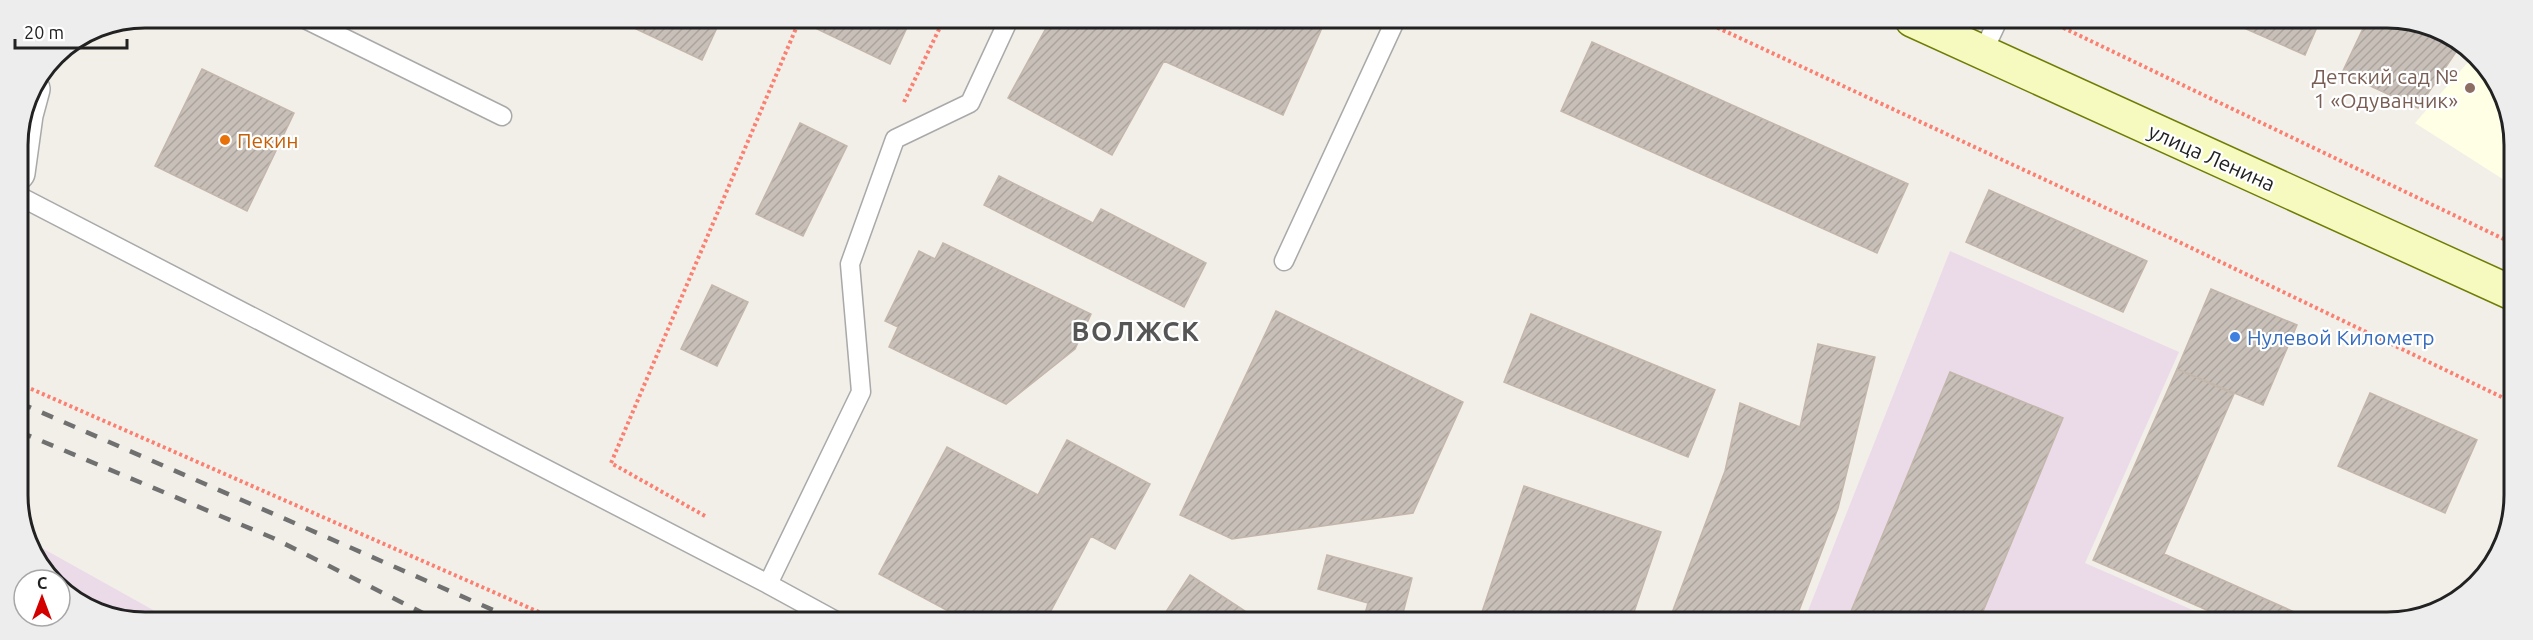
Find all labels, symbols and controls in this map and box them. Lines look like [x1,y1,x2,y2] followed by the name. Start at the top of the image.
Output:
[15,12,128,50] scale bar
[24,22,64,42] text: 20 m
[2311,64,2458,112] place label: Детский сад № 1 «Одуванчик»
[2463,81,2477,95] marker: Детский сад № 1 «Одуванчик»
[2145,118,2279,196] street label: улица Ленина
[237,128,299,152] place label: Пекин
[218,133,232,147] marker: Пекин
[1072,316,1200,346] district label: ВОЛЖСК
[2247,325,2435,349] place label: Нулевой Километр
[2228,330,2242,344] marker: Нулевой Километр
[12,568,72,628] north arrow
[37,574,47,592] text: С

